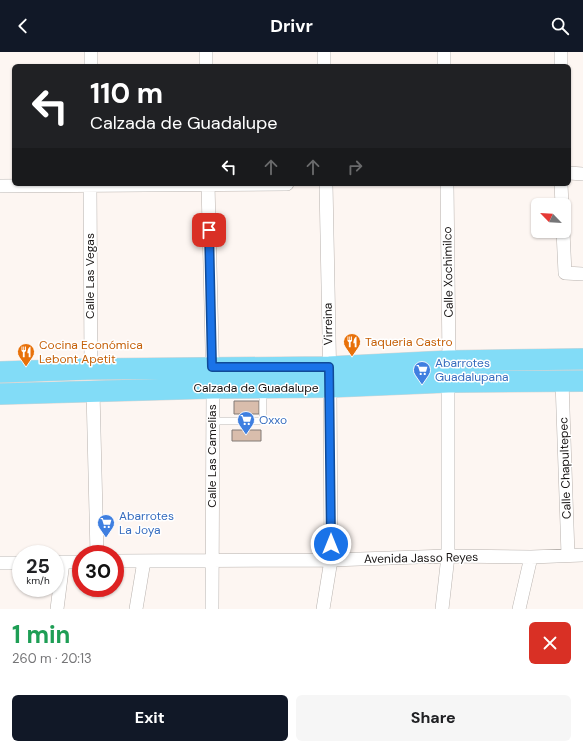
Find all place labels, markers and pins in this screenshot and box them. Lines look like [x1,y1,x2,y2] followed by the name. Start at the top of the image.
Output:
[192,213,226,247] pin
[342,332,362,357] restaurant icon: Taqueria Castro
[365,334,453,350] place label: Taqueria Castro
[39,337,143,367] place label: Cocina Económica Lebont Apetit
[16,342,36,367] restaurant icon: Cocina Económica Lebont Apetit
[435,355,509,385] place label: Abarrotes Guadalupana
[412,360,432,385] supermarket icon: Abarrotes Guadalupana
[236,410,256,435] supermarket icon: Oxxo
[259,412,287,428] place label: Oxxo
[119,508,174,538] place label: Abarrotes La Joya
[96,513,116,538] supermarket icon: Abarrotes La Joya

